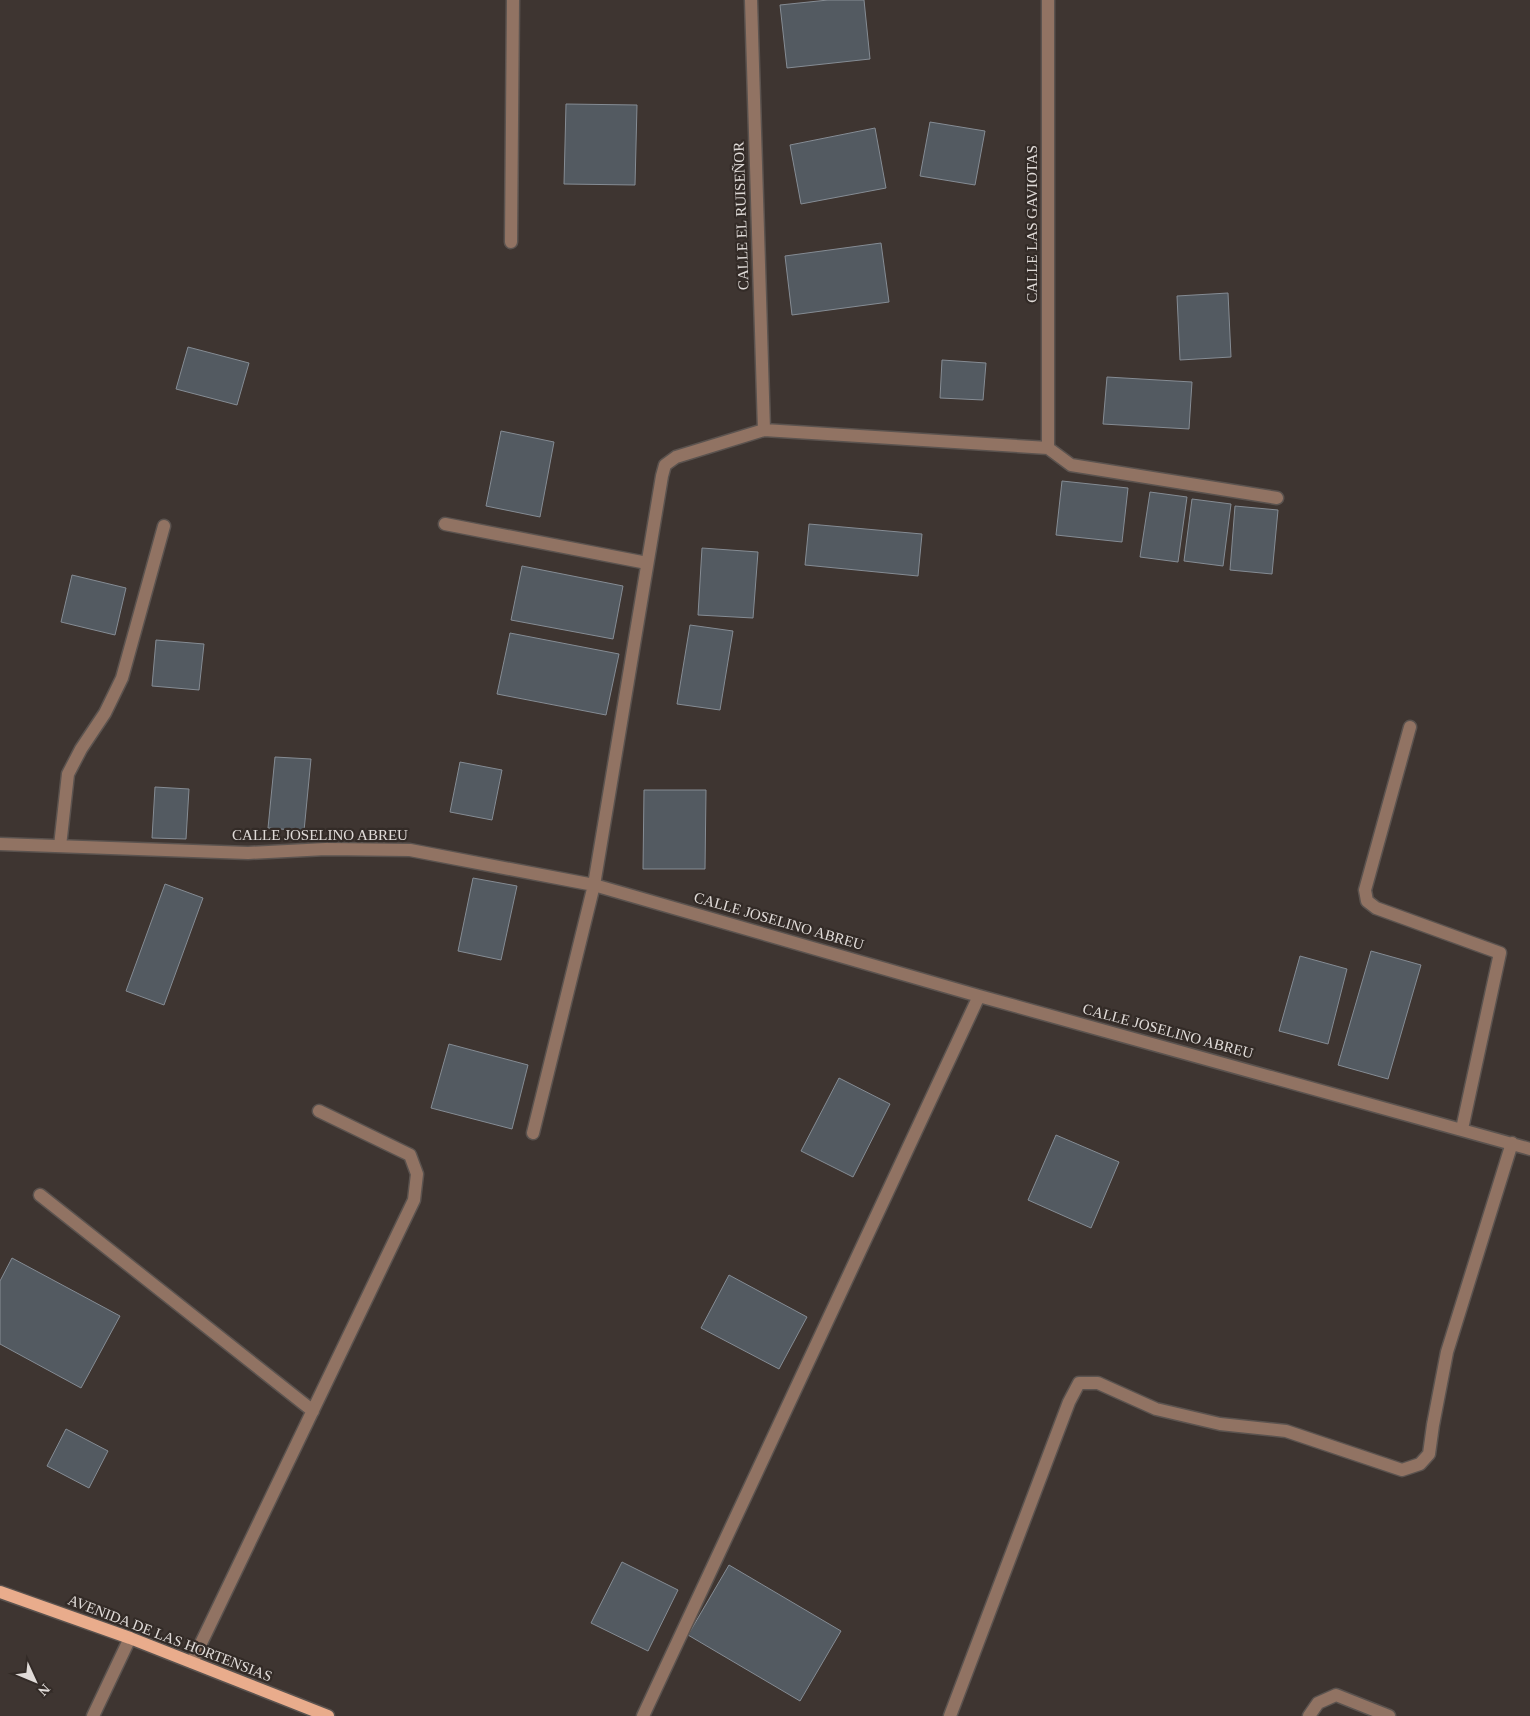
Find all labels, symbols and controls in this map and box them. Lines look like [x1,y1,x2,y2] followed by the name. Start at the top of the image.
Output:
[730,141,752,291] street label: CALLE EL RUISEÑOR
[1024,145,1040,303] street label: CALLE LAS GAVIOTAS
[232,827,408,843] street label: CALLE JOSELINO ABREU
[692,889,866,953] street label: CALLE JOSELINO ABREU
[1081,1001,1255,1062] street label: CALLE JOSELINO ABREU
[66,1592,274,1684] street label: AVENIDA DE LAS HORTENSIAS
[10,1656,60,1706] north arrow
[35,1681,53,1699] text: N

